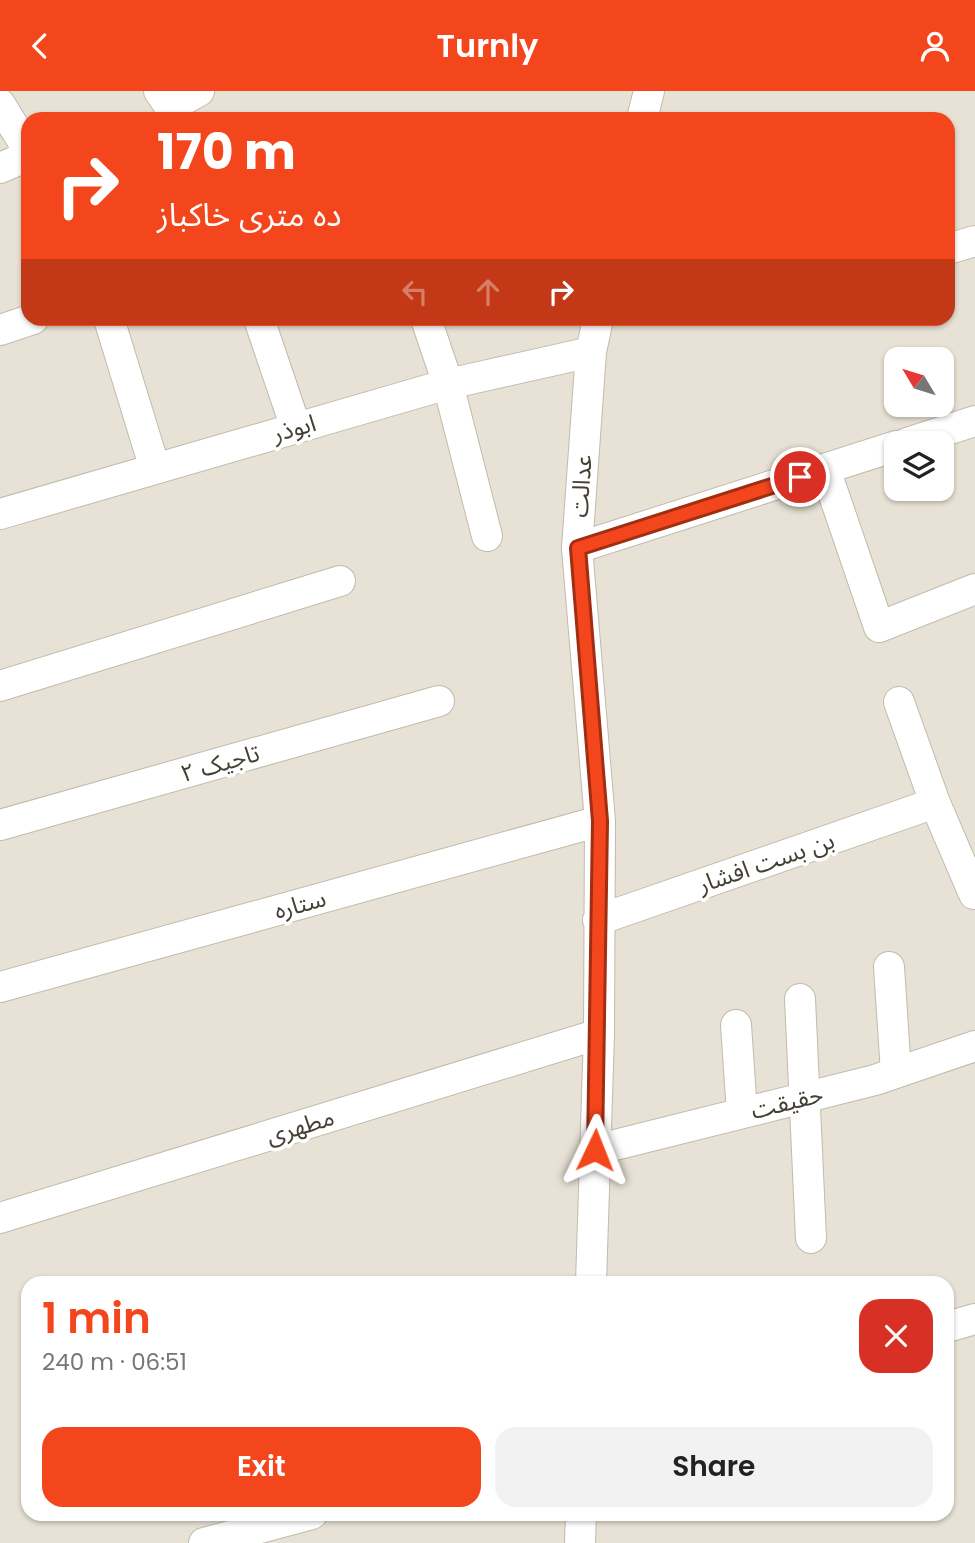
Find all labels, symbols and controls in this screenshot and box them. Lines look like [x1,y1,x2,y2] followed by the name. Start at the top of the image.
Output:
[437,23,538,68] text: Turnly
[21,27,59,65] icon: back
[916,27,954,65] icon: person
[157,118,296,186] text: 170 m
[42,140,133,231] icon: right
[157,192,341,237] text: ده متری خاکباز
[396,273,434,311] icon: left
[469,273,507,311] icon: ahead
[542,273,580,311] icon: right
[884,347,954,417] north arrow
[884,347,954,501] map controls
[267,406,320,450] street label: ابوذر
[884,431,954,501] button: layers
[770,447,830,507] pin
[562,453,600,519] street label: عدالت
[781,458,819,496] icon: arrive
[177,736,263,790] street label: تاجیک ۲
[692,823,839,901] street label: بن بست افشار
[270,881,330,927] street label: ستاره
[748,1077,826,1127] street label: حقیقت
[262,1100,338,1152] street label: مطهری
[558,1113,632,1187] position arrow
[42,1289,151,1348] text: 1 min
[859,1299,933,1373] button: close
[42,1346,187,1378] text: 240 m · 06:51
[42,1427,481,1507] button: Exit
[495,1427,933,1507] button: Share

